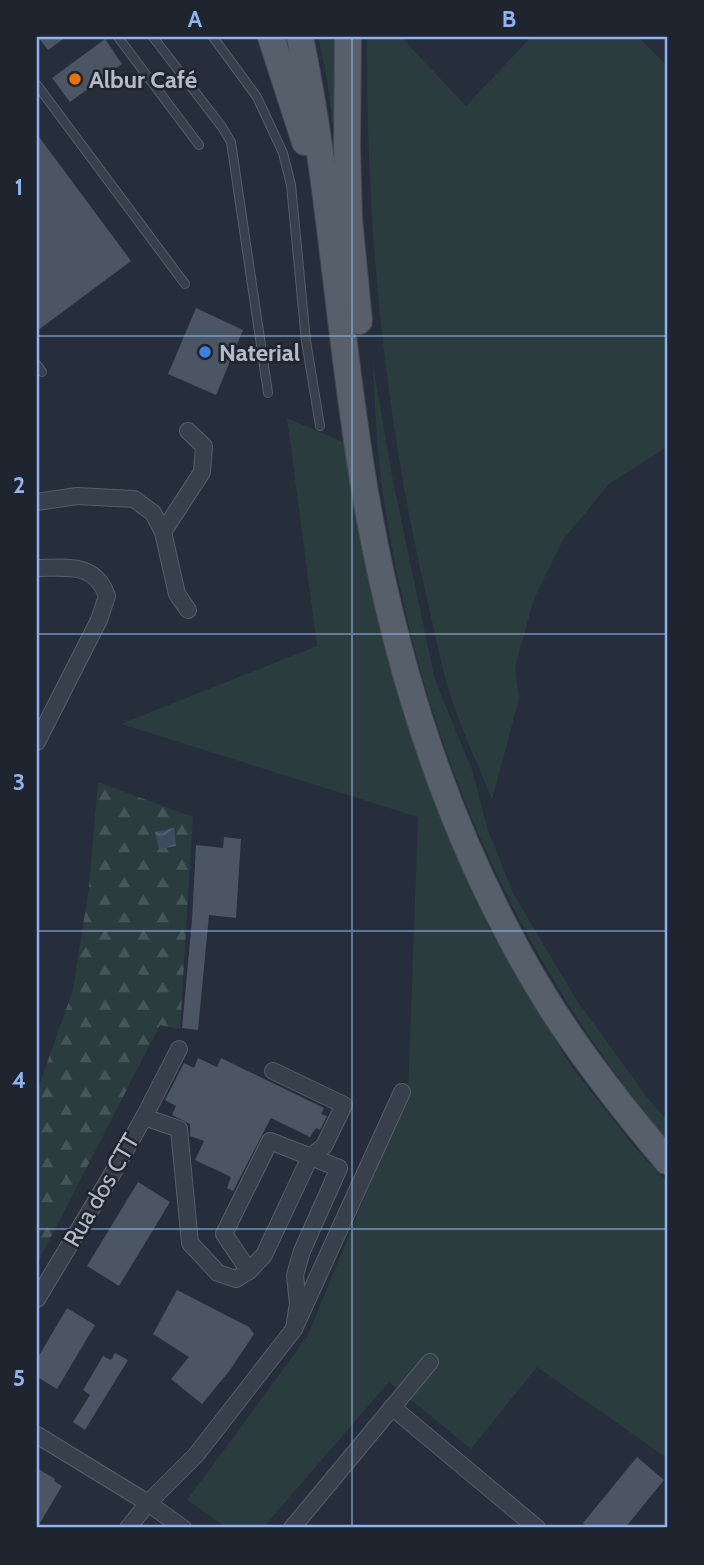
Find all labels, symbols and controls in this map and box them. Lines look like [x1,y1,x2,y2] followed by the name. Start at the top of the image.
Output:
[188,5,203,33] text: A
[502,5,516,33] text: B
[89,65,197,94] place label: Albur Café
[67,71,83,87] marker: Albur Café
[15,173,23,201] text: 1
[219,338,300,367] place label: Naterial
[197,344,213,360] marker: Naterial
[13,471,25,499] text: 2
[13,768,25,796] text: 3
[12,1066,26,1094] text: 4
[57,1128,145,1252] street label: Rua dos CTT
[13,1364,25,1392] text: 5

